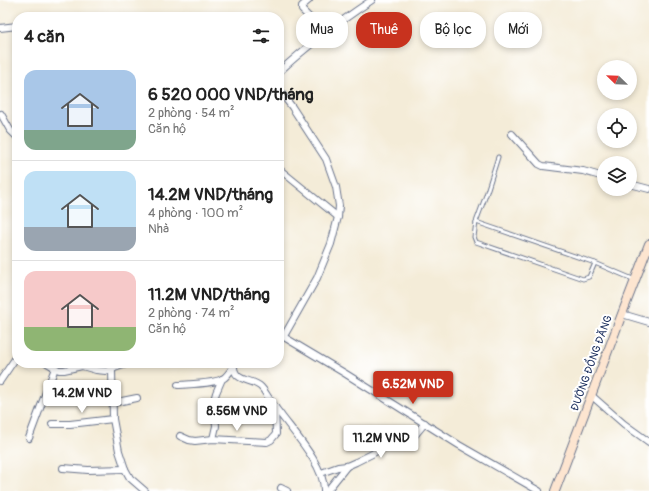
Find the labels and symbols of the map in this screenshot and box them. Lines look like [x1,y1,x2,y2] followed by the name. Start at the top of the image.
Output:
[597,60,637,100] north arrow
[566,313,615,413] street label: ĐƯỜNG ĐỒNG ĐĂNG
[367,371,459,405] pin: 6.52M VND
[36,380,128,414] pin: 14.2M VND
[191,398,283,432] pin: 8.56M VND
[335,425,427,459] pin: 11.2M VND

